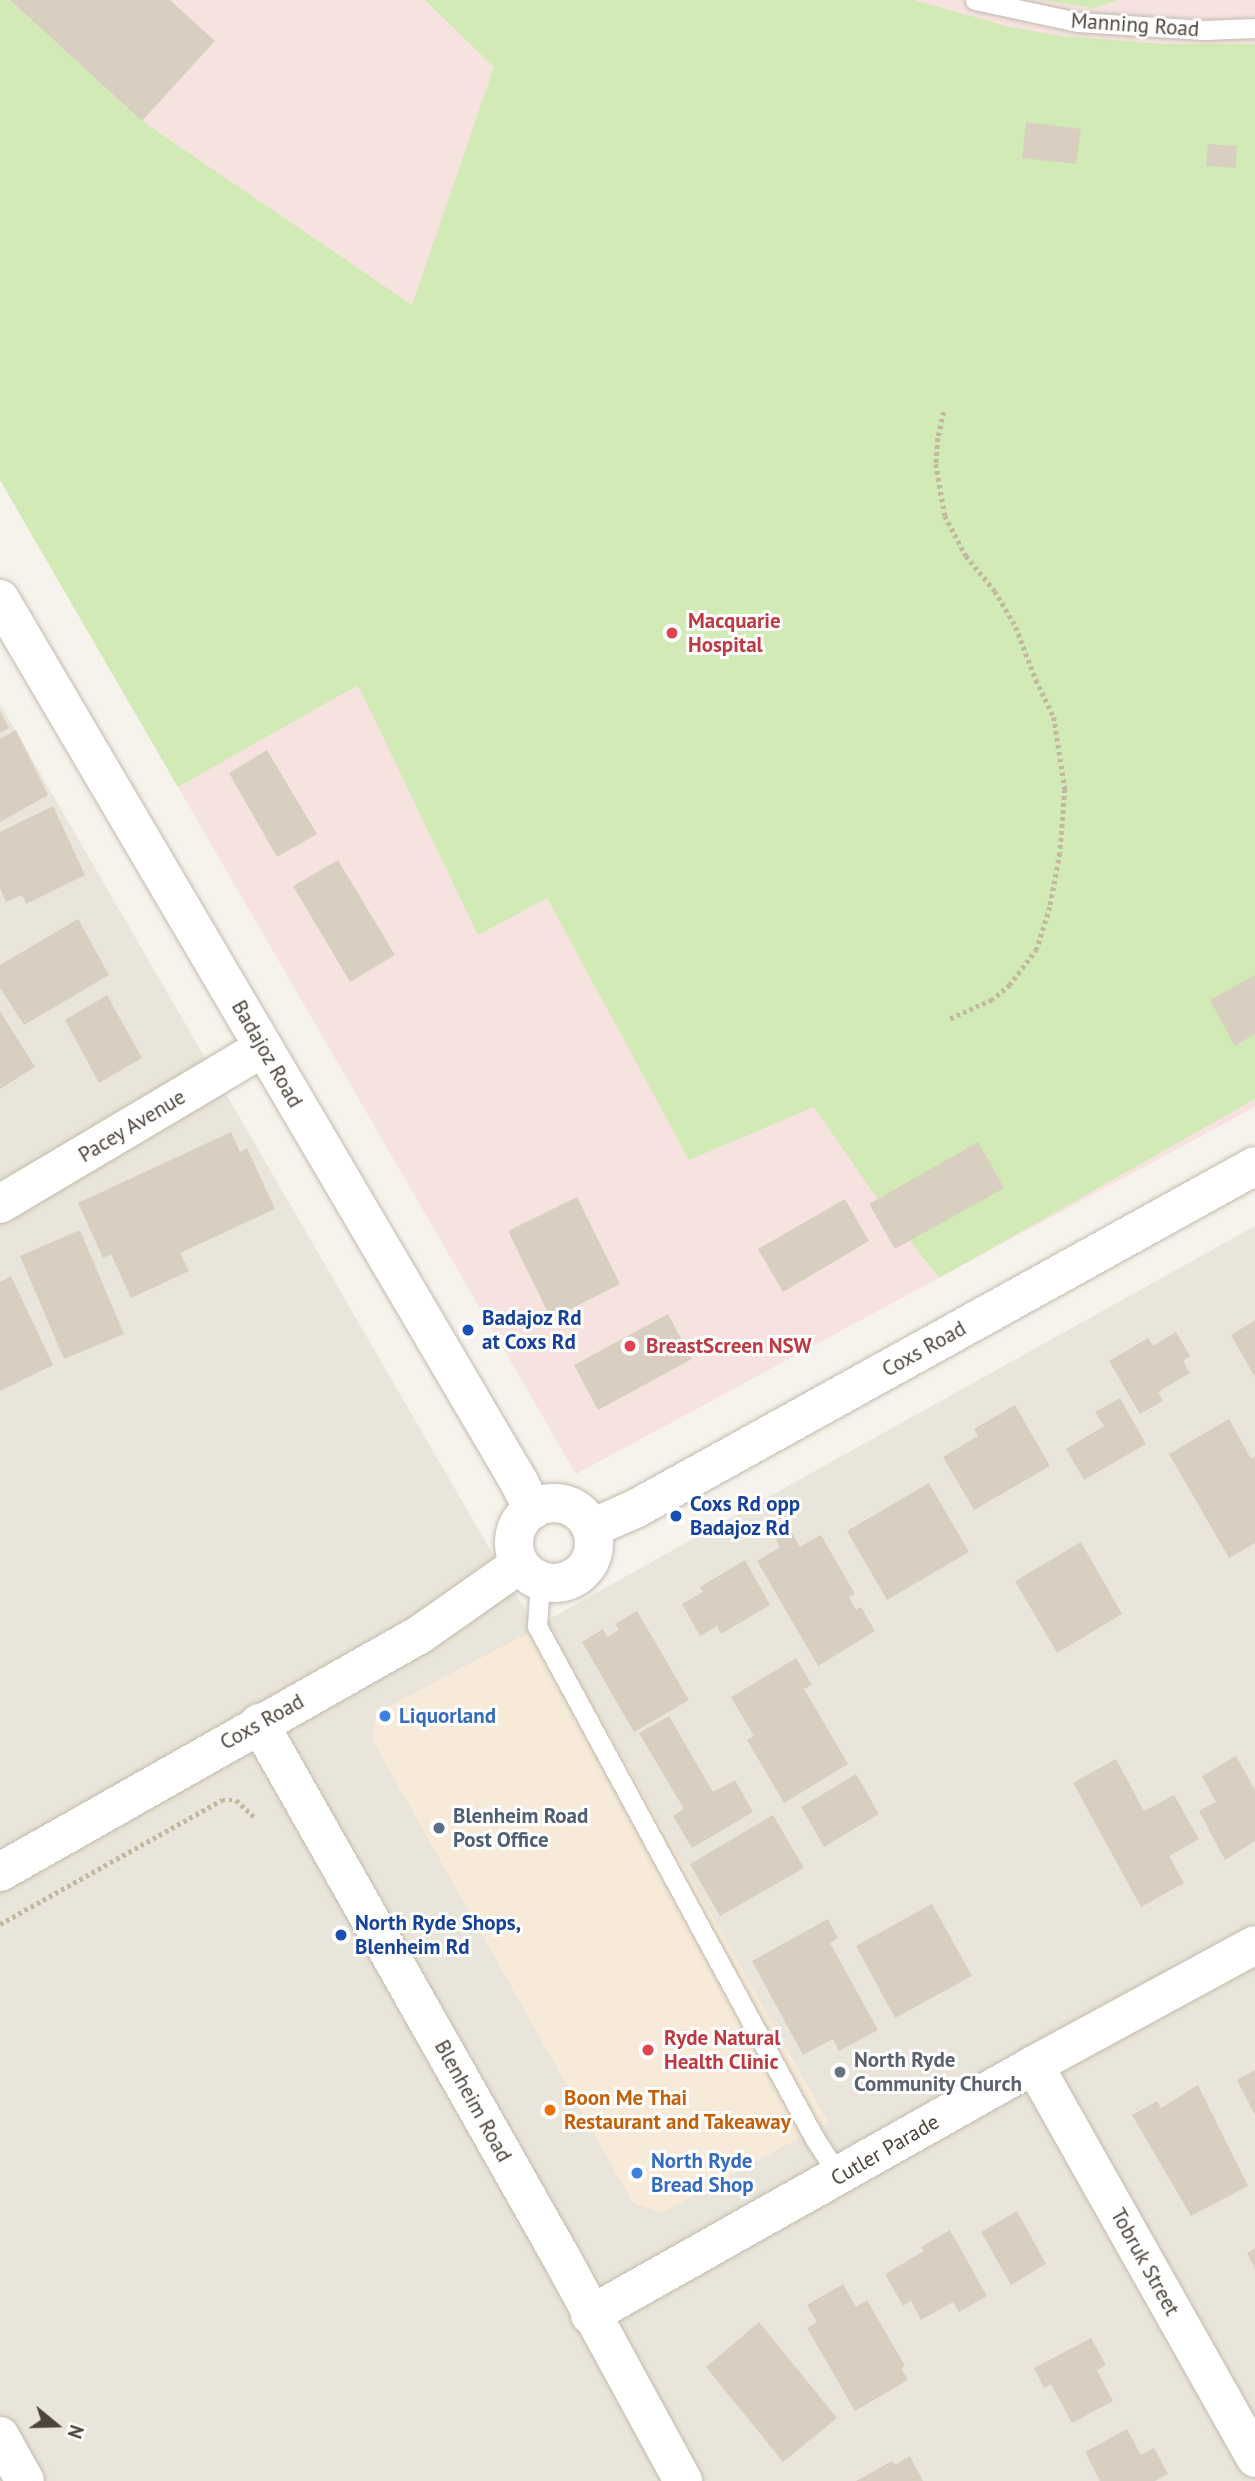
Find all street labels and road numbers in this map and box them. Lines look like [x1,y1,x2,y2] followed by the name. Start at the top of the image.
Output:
[1070,8,1200,42] street label: Manning Road
[226,996,308,1112] street label: Badajoz Road
[73,1084,191,1168] street label: Pacey Avenue
[878,1316,970,1382] street label: Coxs Road
[216,1689,308,1755] street label: Coxs Road
[429,2036,517,2166] street label: Blenheim Road
[826,2109,944,2191] street label: Cutler Parade
[1105,2204,1185,2320] street label: Tobruk Street

